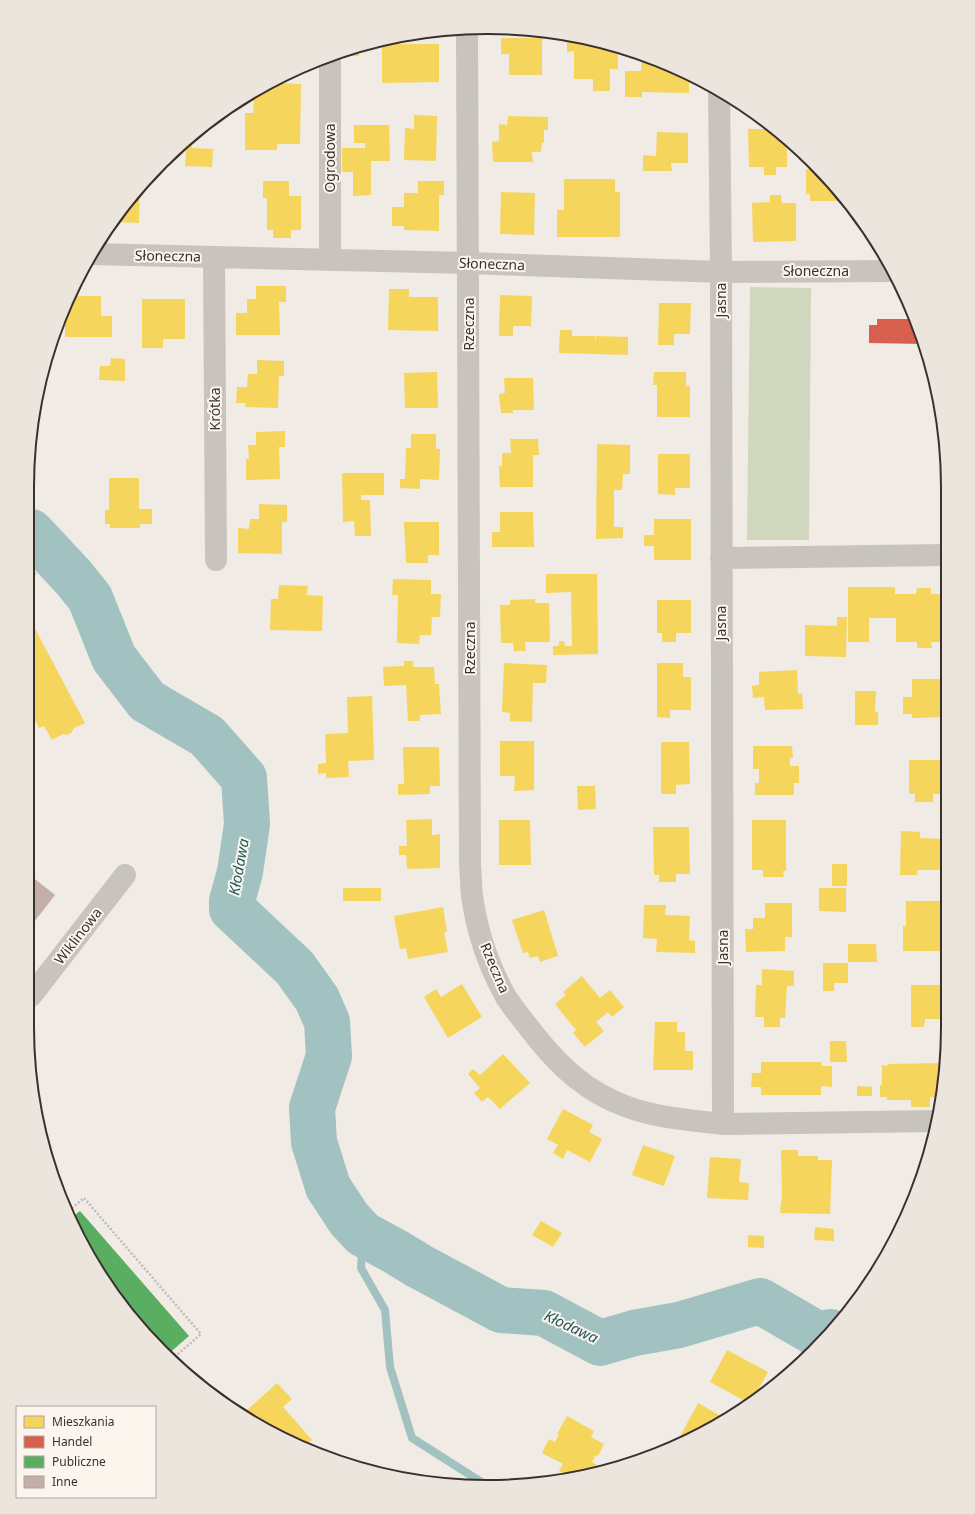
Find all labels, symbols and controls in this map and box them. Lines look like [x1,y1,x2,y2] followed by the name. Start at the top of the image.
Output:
[320,123,339,193] street label: Ogrodowa
[135,245,201,266] street label: Słoneczna
[459,253,525,274] street label: Słoneczna
[783,261,849,280] street label: Słoneczna
[711,283,730,319] street label: Jasna
[459,298,478,351] street label: Rzeczna
[205,387,224,431] street label: Krótka
[711,606,730,642] street label: Jasna
[460,622,479,675] street label: Rzeczna
[223,836,253,897] water label: Kłodawa
[49,903,106,968] street label: Wiklinowa
[713,930,732,966] street label: Jasna
[476,940,515,996] street label: Rzeczna
[541,1305,602,1347] water label: Kłodawa
[16,1406,156,1498] legend
[52,1413,115,1430] text: Mieszkania
[52,1433,92,1450] text: Handel
[52,1453,106,1470] text: Publiczne
[52,1473,78,1490] text: Inne

